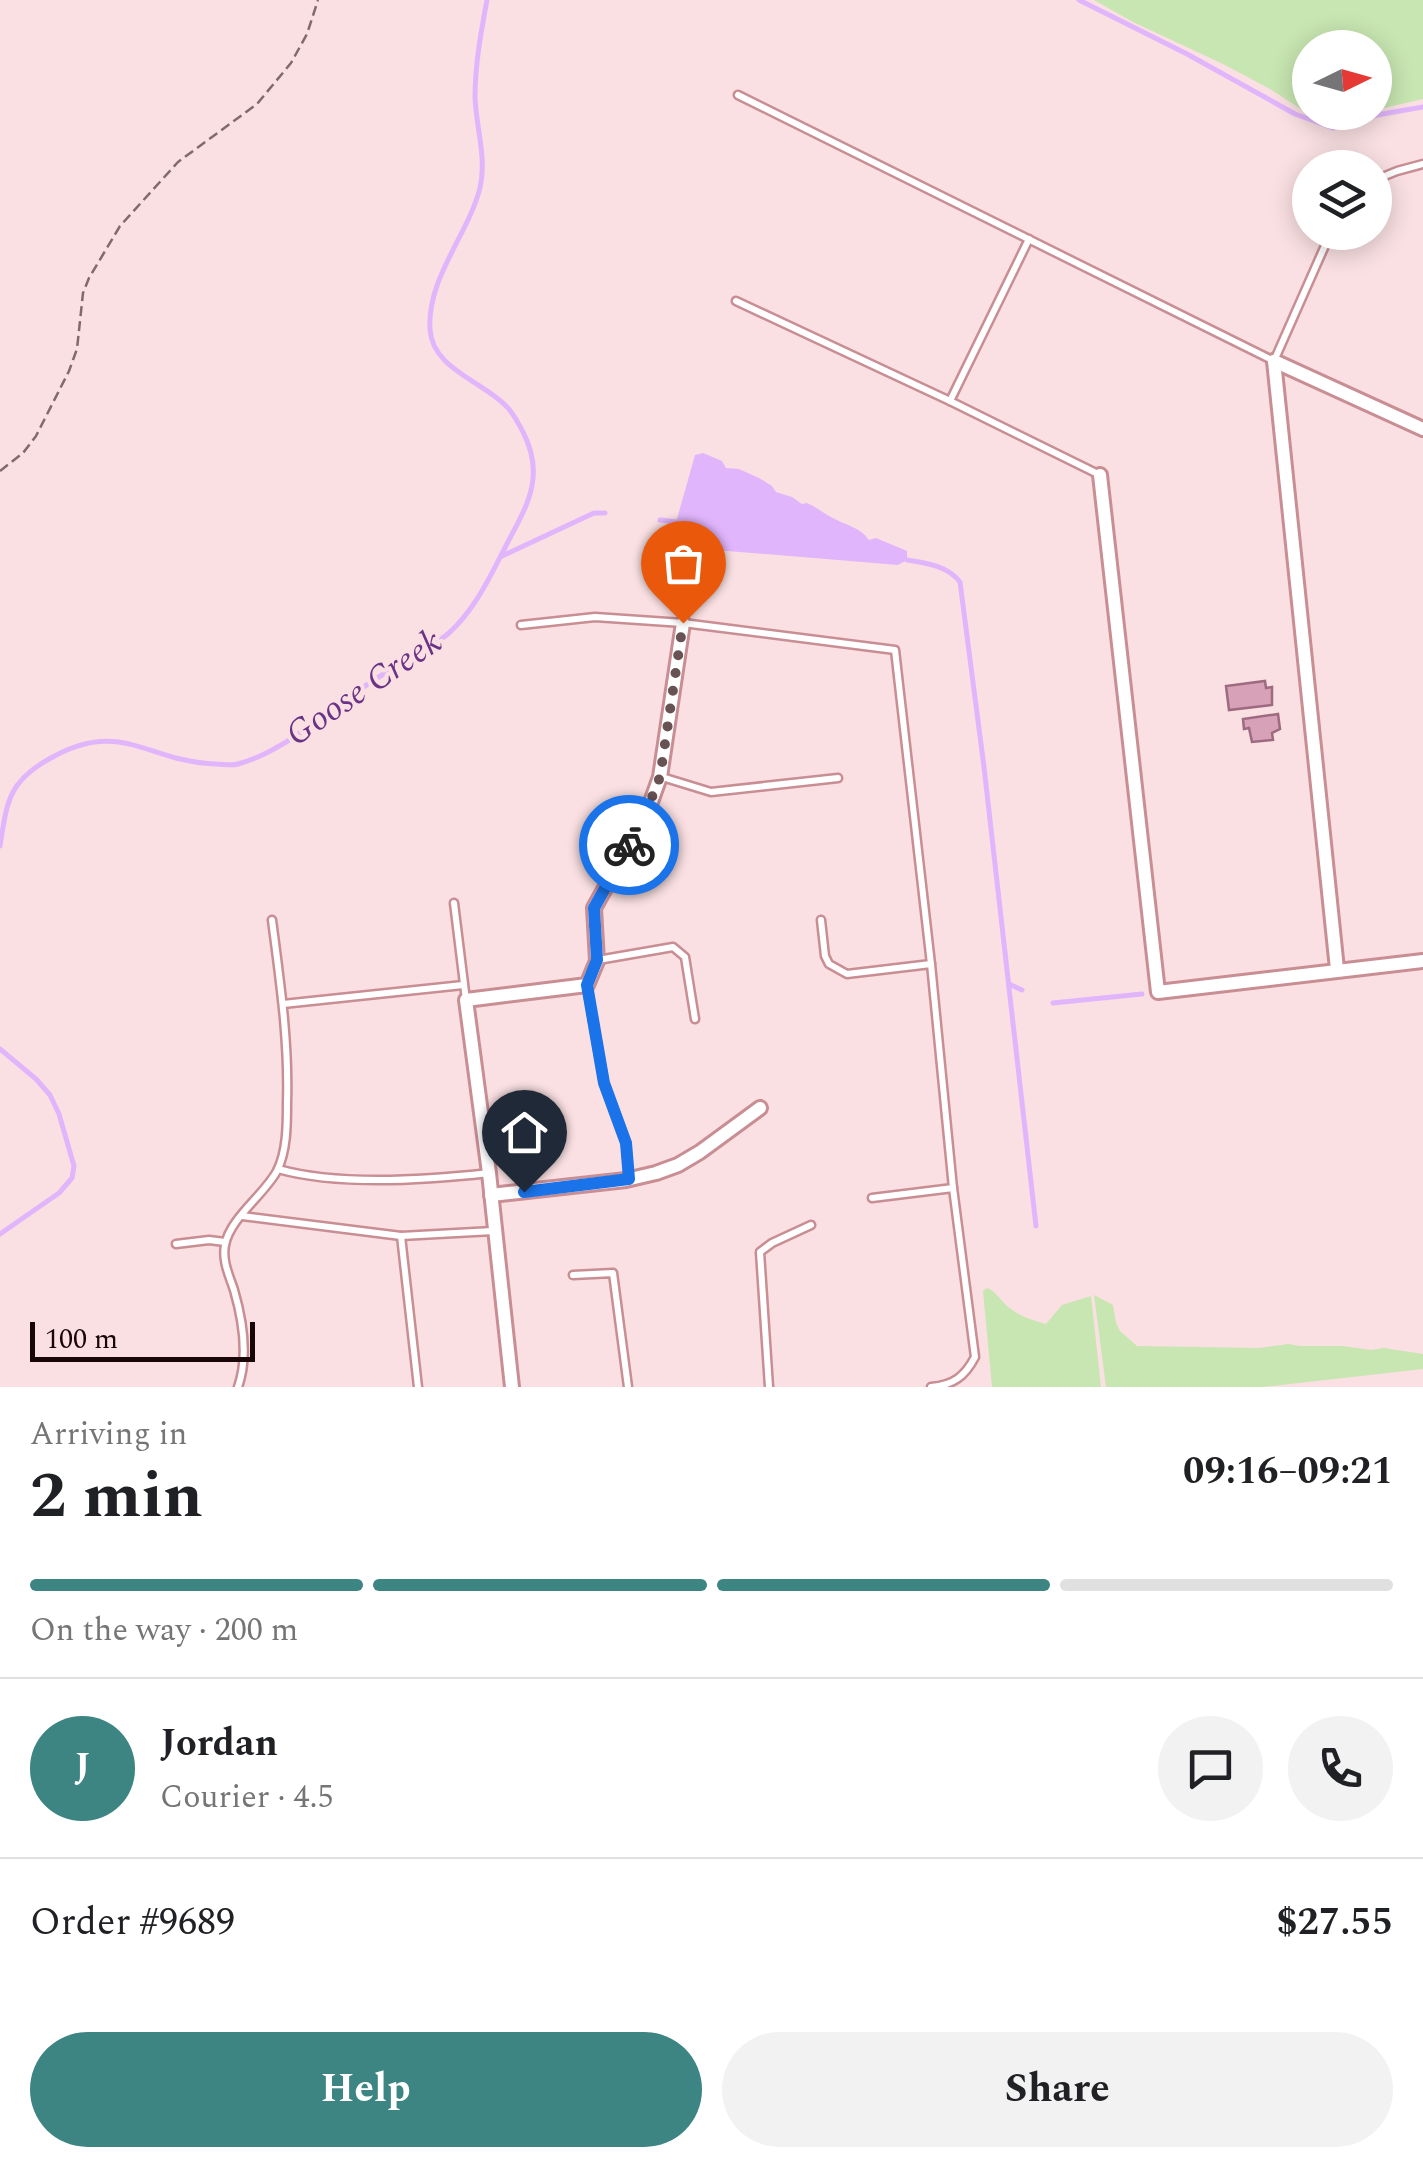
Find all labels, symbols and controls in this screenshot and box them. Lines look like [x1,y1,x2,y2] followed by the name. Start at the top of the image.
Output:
[1292,30,1392,130] north arrow
[1292,30,1392,250] map controls
[1292,150,1392,250] button: layers
[641,521,726,624] pin
[656,536,711,591] icon: bag
[275,616,453,760] water label: Goose Creek
[579,795,679,895] courier
[602,818,657,873] icon: bike
[482,1090,567,1193] pin
[497,1105,552,1160] icon: home
[30,1317,255,1362] scale bar
[45,1318,118,1361] text: 100 m
[30,1410,187,1459] text: Arriving in
[1183,1443,1393,1501] text: 09:16–09:21
[30,1447,203,1546] text: 2 min
[30,1606,298,1655] text: On the way · 200 m
[160,1715,278,1773] text: Jordan
[1158,1716,1263,1821] button: chat
[1288,1716,1393,1821] button: phone
[74,1739,91,1797] text: J
[160,1773,333,1822] text: Courier · 4.5
[30,1894,235,1952] text: Order #9689
[1276,1894,1393,1952] text: $27.55
[30,2032,702,2147] button: Help
[722,2032,1393,2147] button: Share

